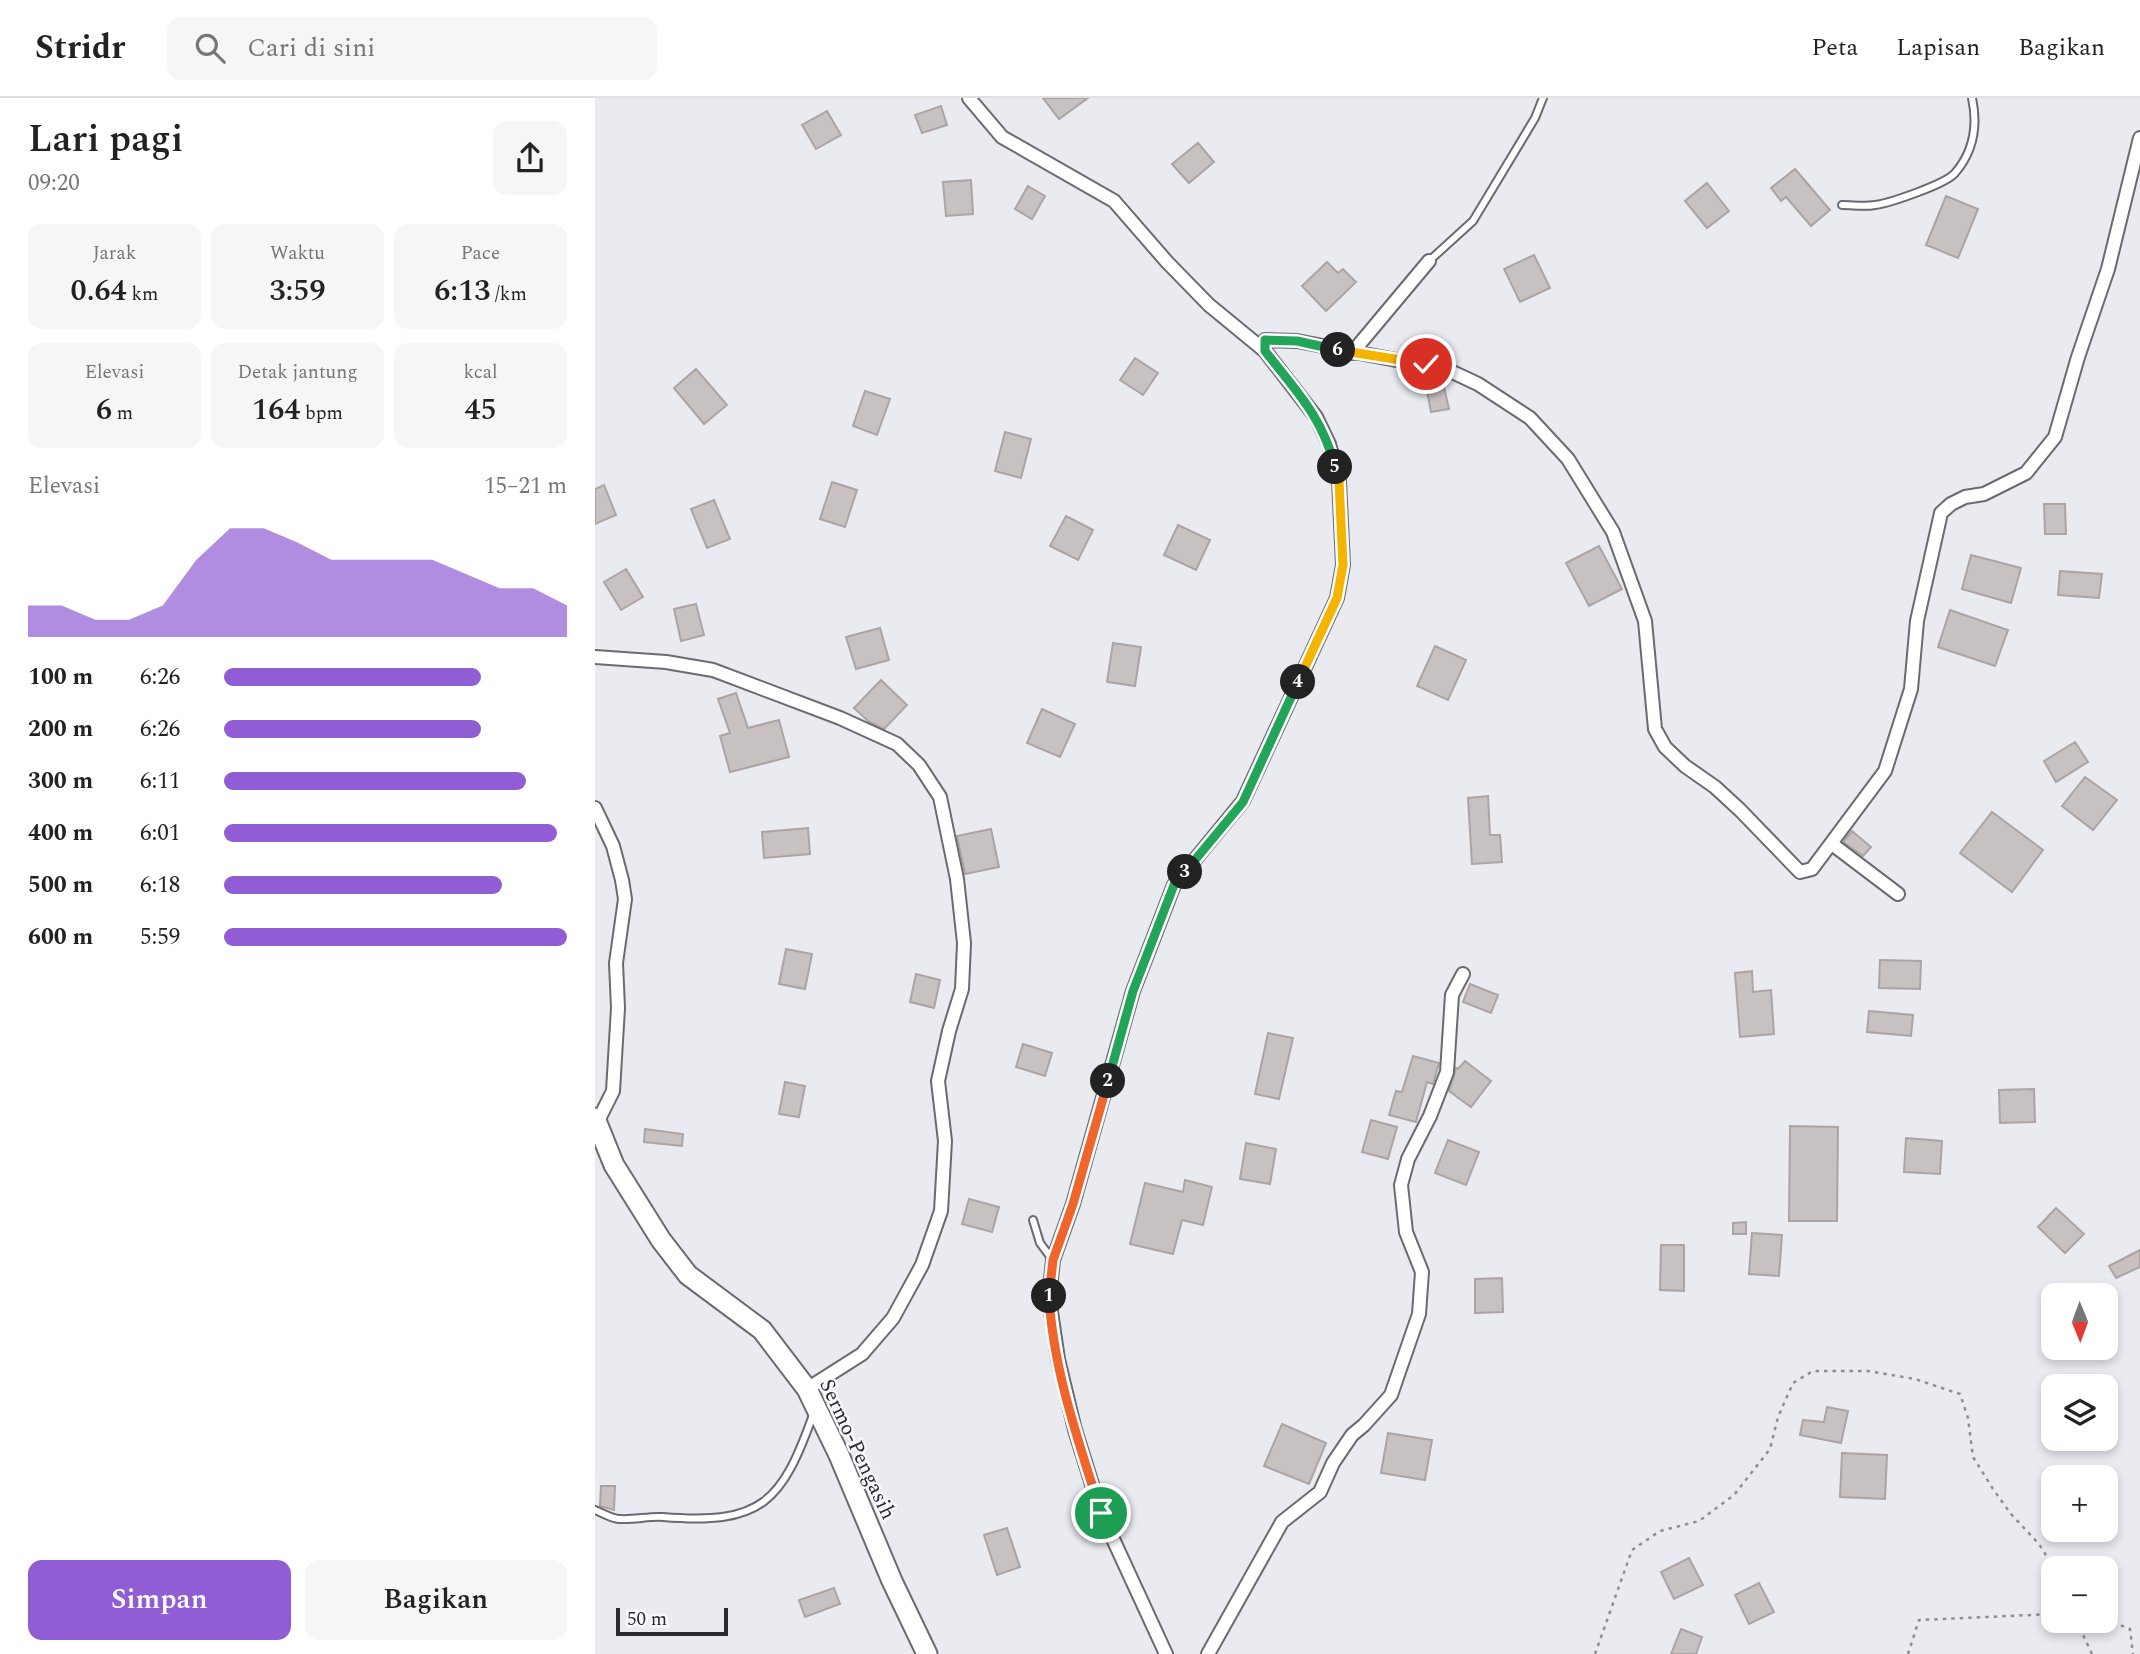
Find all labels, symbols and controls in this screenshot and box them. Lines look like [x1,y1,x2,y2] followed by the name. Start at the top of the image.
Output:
[167,17,657,80] search box
[35,23,125,73] text: Stridr
[247,28,375,68] text: Cari di sini
[191,29,229,67] icon: search
[1811,30,1858,66] text: Peta
[1896,30,1980,66] text: Lapisan
[2018,30,2105,66] text: Bagikan
[28,111,183,169] text: Lari pagi
[493,121,567,195] button: share
[28,166,80,201] text: 09:20
[93,239,136,268] text: Jarak
[270,239,325,268] text: Waktu
[461,239,500,268] text: Pace
[71,268,127,314] text: 0.64
[269,268,326,314] text: 3:59
[434,268,490,314] text: 6:13
[127,280,158,309] text: km
[490,280,527,309] text: /km
[1321,332,1355,368] pin: 6
[1396,334,1456,394] pin
[1332,335,1343,364] text: 6
[1407,345,1445,383] icon: check
[85,358,144,387] text: Elevasi
[237,358,358,387] text: Detak jantung
[463,358,498,387] text: kcal
[96,387,112,433] text: 6
[252,387,300,433] text: 164
[464,387,497,433] text: 45
[112,399,133,428] text: m
[300,399,343,428] text: bpm
[1317,450,1353,484] pin: 5
[1329,452,1340,481] text: 5
[28,469,100,504] text: Elevasi
[484,469,567,504] text: 15–21 m
[28,660,93,695] text: 100 m
[140,660,180,695] text: 6:26
[1281,664,1315,700] pin: 4
[1292,667,1303,696] text: 4
[28,712,93,747] text: 200 m
[140,712,180,747] text: 6:26
[28,764,93,799] text: 300 m
[140,764,180,799] text: 6:11
[28,816,93,851] text: 400 m
[140,816,180,851] text: 6:01
[1167,854,1203,890] pin: 3
[1179,857,1190,886] text: 3
[28,868,93,903] text: 500 m
[140,868,180,903] text: 6:18
[28,920,93,955] text: 600 m
[140,920,180,955] text: 5:59
[1091,1063,1125,1098] pin: 2
[1102,1066,1113,1095] text: 2
[1031,1278,1067,1314] pin: 1
[1043,1281,1054,1310] text: 1
[2041,1283,2117,1360] north arrow
[2041,1283,2118,1633] map controls
[810,1374,904,1525] street label: Sermo-Pengasih
[2041,1374,2118,1451] button: layers
[2041,1465,2118,1542] button: +
[1071,1483,1131,1543] pin
[1082,1494,1120,1532] icon: arrive
[2041,1556,2118,1633] button: −
[28,1560,291,1640] button: Simpan
[305,1560,567,1640] button: Bagikan
[616,1605,728,1637] scale bar
[627,1605,667,1634] text: 50 m

